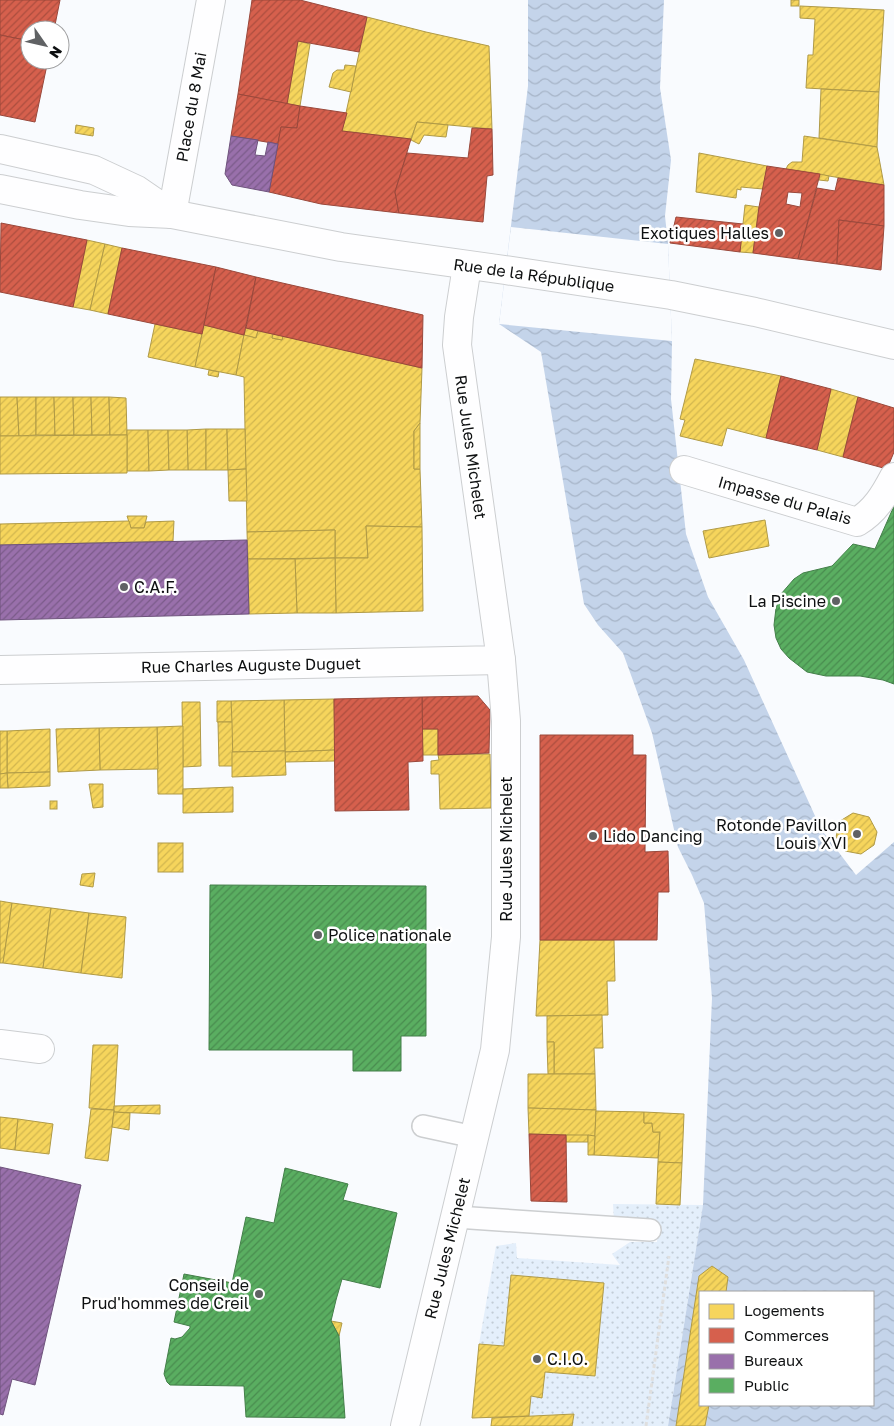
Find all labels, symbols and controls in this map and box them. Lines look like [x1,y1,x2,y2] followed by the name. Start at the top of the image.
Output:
[20,20,70,70] north arrow
[46,43,66,62] text: N
[172,51,210,163] street label: Place du 8 Mai
[640,223,769,243] place label: Exotiques Halles
[773,227,785,239] marker: Exotiques Halles
[452,254,616,296] street label: Rue de la République
[451,374,491,520] street label: Rue Jules Michelet
[716,471,854,529] street label: Impasse du Palais
[134,577,178,597] place label: C.A.F.
[118,581,130,593] marker: C.A.F.
[748,591,826,611] place label: La Piscine
[830,595,842,607] marker: La Piscine
[141,653,361,677] street label: Rue Charles Auguste Duguet
[496,776,516,922] street label: Rue Jules Michelet
[716,815,847,853] place label: Rotonde Pavillon Louis XVI
[603,826,703,846] place label: Lido Dancing
[851,828,863,840] marker: Rotonde Pavillon Louis XVI
[587,830,599,842] marker: Lido Dancing
[328,925,451,945] place label: Police nationale
[312,929,324,941] marker: Police nationale
[420,1175,474,1321] street label: Rue Jules Michelet
[81,1275,249,1313] place label: Conseil de Prud'hommes de Creil
[253,1288,265,1300] marker: Conseil de Prud'hommes de Creil
[699,1291,874,1406] legend
[744,1301,824,1319] text: Logements
[744,1326,829,1344] text: Commerces
[547,1349,588,1369] place label: C.I.O.
[744,1351,803,1369] text: Bureaux
[531,1353,543,1365] marker: C.I.O.
[744,1376,789,1394] text: Public

